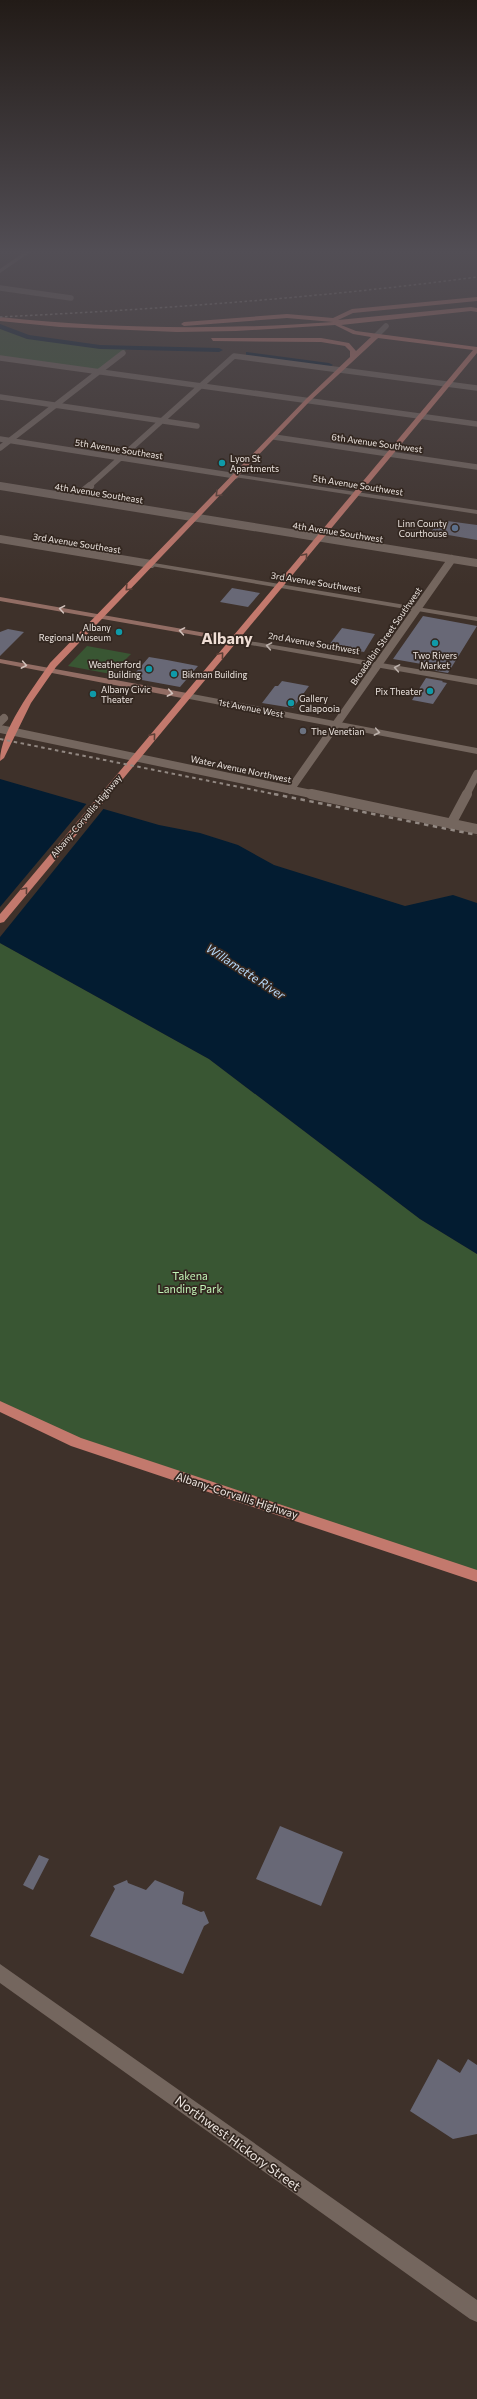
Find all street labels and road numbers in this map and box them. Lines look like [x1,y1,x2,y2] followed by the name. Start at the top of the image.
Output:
[331,431,423,455] street label: 6th Avenue Southwest
[74,437,164,461] street label: 5th Avenue Southeast
[312,472,404,498] street label: 5th Avenue Southwest
[54,481,144,505] street label: 4th Avenue Southeast
[292,519,384,545] street label: 4th Avenue Southwest
[32,531,122,555] street label: 3rd Avenue Southeast
[270,569,362,595] street label: 3rd Avenue Southwest
[348,585,424,687] street label: Broadalbin Street Southwest
[267,630,361,657] street label: 2nd Avenue Southwest
[217,696,285,720] street label: 1st Avenue West
[190,753,293,785] street label: Water Avenue Northwest
[48,772,124,860] street label: Albany-Corvallis Highway
[174,1469,300,1521] street label: Albany-Corvallis Highway
[172,2092,304,2194] street label: Northwest Hickory Street

